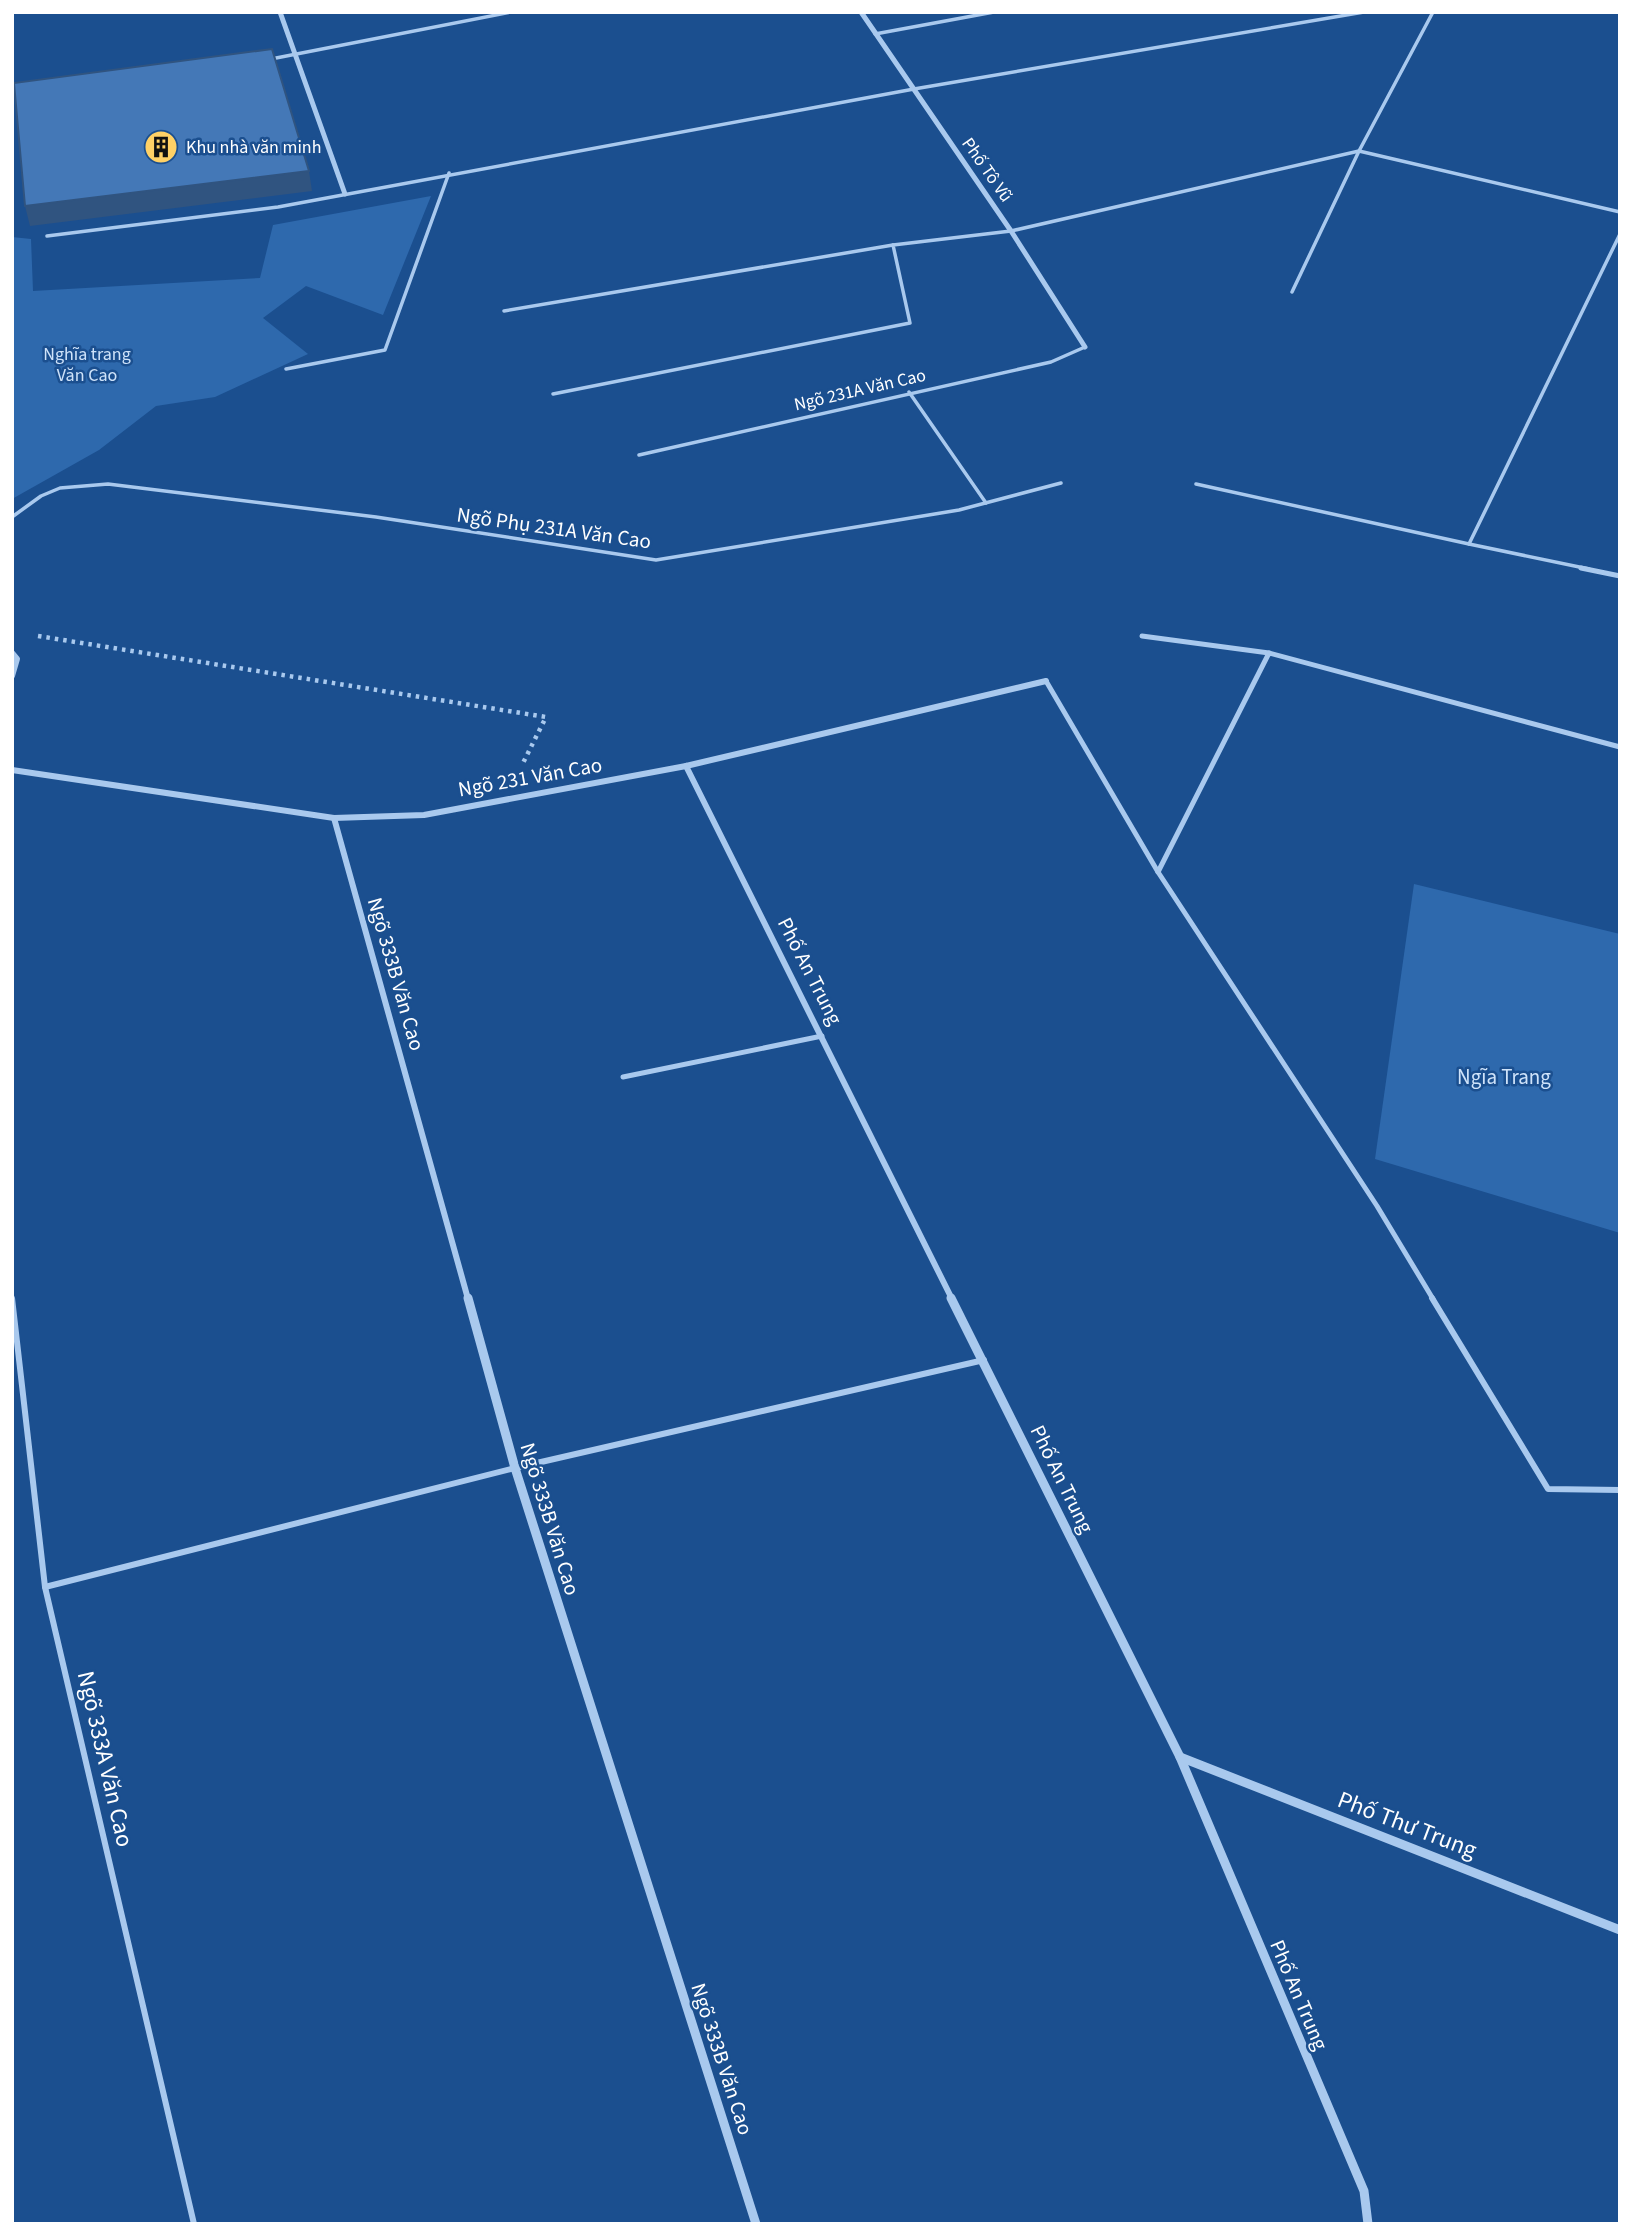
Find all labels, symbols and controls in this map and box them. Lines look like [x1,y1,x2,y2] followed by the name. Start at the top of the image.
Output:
[142,128,180,166] building icon: Khu nhà văn minh
[956,133,1018,207] street label: Phố Tô Vũ
[186,135,321,160] place label: Khu nhà văn minh
[43,342,131,388] park label: Nghĩa trang Văn Cao
[792,363,928,417] street label: Ngõ 231A Văn Cao
[455,500,653,556] street label: Ngõ Phụ 231A Văn Cao
[456,750,604,804] street label: Ngõ 231 Văn Cao
[360,894,432,1054] street label: Ngõ 333B Văn Cao
[770,912,850,1030] street label: Phố An Trung
[1457,1062,1551,1092] park label: Ngĩa Trang
[1023,1420,1101,1539] street label: Phố An Trung
[513,1439,587,1599] street label: Ngõ 333B Văn Cao
[68,1668,142,1850] street label: Ngõ 333A Văn Cao
[1332,1782,1482,1868] street label: Phố Thư Trung
[1262,1935,1336,2055] street label: Phố An Trung
[683,1979,761,2139] street label: Ngõ 333B Văn Cao

